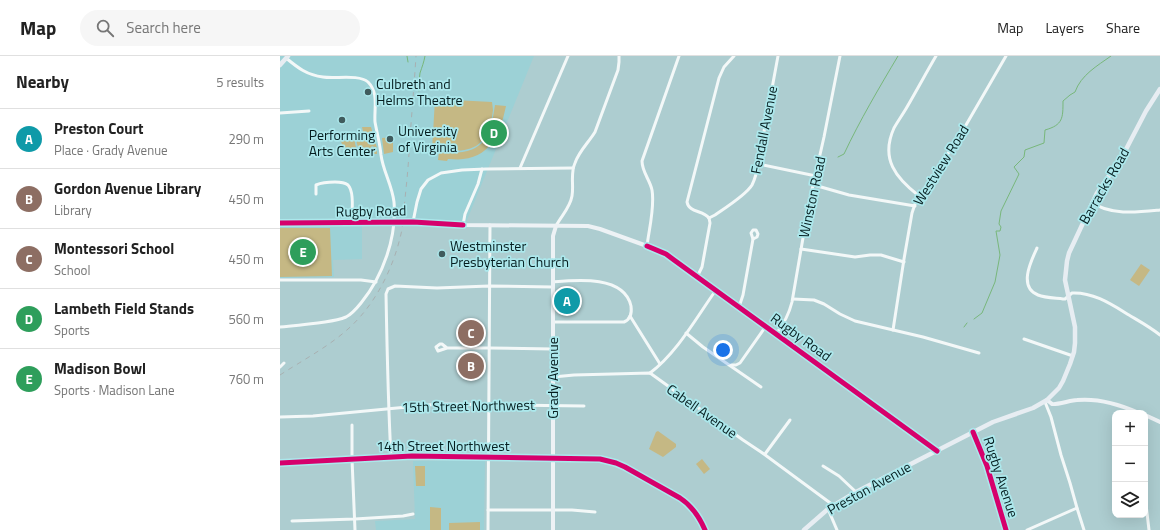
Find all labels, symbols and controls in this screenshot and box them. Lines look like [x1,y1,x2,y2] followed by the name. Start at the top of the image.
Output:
[80,10,360,46] search box
[20,13,56,42] text: Map
[126,16,201,39] text: Search here
[94,17,116,39] icon: search
[997,17,1023,38] text: Map
[1045,17,1084,38] text: Layers
[1106,17,1140,38] text: Share
[16,69,69,95] text: Nearby
[216,72,264,92] text: 5 results
[376,73,463,110] place label: Culbreth and Helms Theatre
[745,84,782,176] street label: Fendall Avenue
[363,87,373,97] marker: Culbreth and Helms Theatre
[337,115,347,125] marker: Performing Arts Center
[54,117,144,140] text: Preston Court
[481,118,507,148] pin: D
[398,120,458,157] place label: University of Virginia
[907,120,974,209] street label: Westview Road
[309,124,375,161] place label: Performing Arts Center
[25,129,33,149] text: A
[228,129,264,149] text: 290 m
[385,134,395,144] marker: University of Virginia
[54,140,168,160] text: Place · Grady Avenue
[1073,144,1134,228] street label: Barracks Road
[793,154,830,240] street label: Winston Road
[54,177,201,200] text: Gordon Avenue Library
[25,189,33,209] text: B
[228,189,264,209] text: 450 m
[336,199,406,222] street label: Rugby Road
[54,200,92,220] text: Library
[450,235,569,272] place label: Westminster Presbyterian Church
[54,237,174,260] text: Montessori School
[290,237,316,267] pin: E
[25,249,33,269] text: C
[228,249,264,269] text: 450 m
[437,249,447,259] marker: Westminster Presbyterian Church
[54,260,90,280] text: School
[554,286,580,316] pin: A
[54,297,194,320] text: Lambeth Field Stands
[767,307,836,366] street label: Rugby Road
[25,309,33,329] text: D
[228,309,264,329] text: 560 m
[458,318,484,348] pin: C
[54,320,90,340] text: Sports
[542,337,563,419] street label: Grady Avenue
[713,340,733,360] your location
[458,351,484,381] pin: B
[54,357,146,380] text: Madison Bowl
[25,369,33,389] text: E
[228,369,264,389] text: 760 m
[663,378,742,443] street label: Cabell Avenue
[54,380,175,400] text: Sports · Madison Lane
[401,394,535,417] street label: 15th Street Northwest
[1112,410,1148,518] map controls
[1112,410,1148,446] button: +
[978,434,1024,520] street label: Rugby Avenue
[376,435,510,456] street label: 14th Street Northwest
[1112,446,1148,482] button: −
[823,456,915,519] street label: Preston Avenue
[1112,482,1148,518] button: layers

